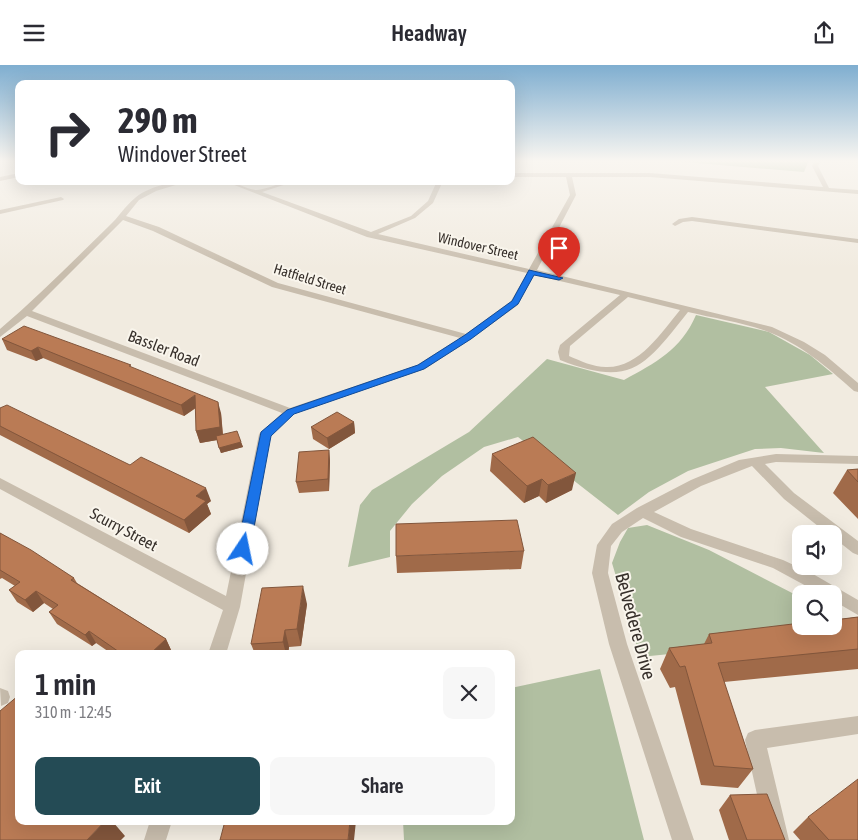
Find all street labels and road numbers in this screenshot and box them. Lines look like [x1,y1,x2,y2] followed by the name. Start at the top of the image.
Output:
[436,229,520,263] street label: Windover Street
[272,260,348,298] street label: Hatfield Street
[126,326,202,370] street label: Bassler Road
[87,504,161,555] street label: Scurry Street
[611,570,661,682] street label: Belvedere Drive

